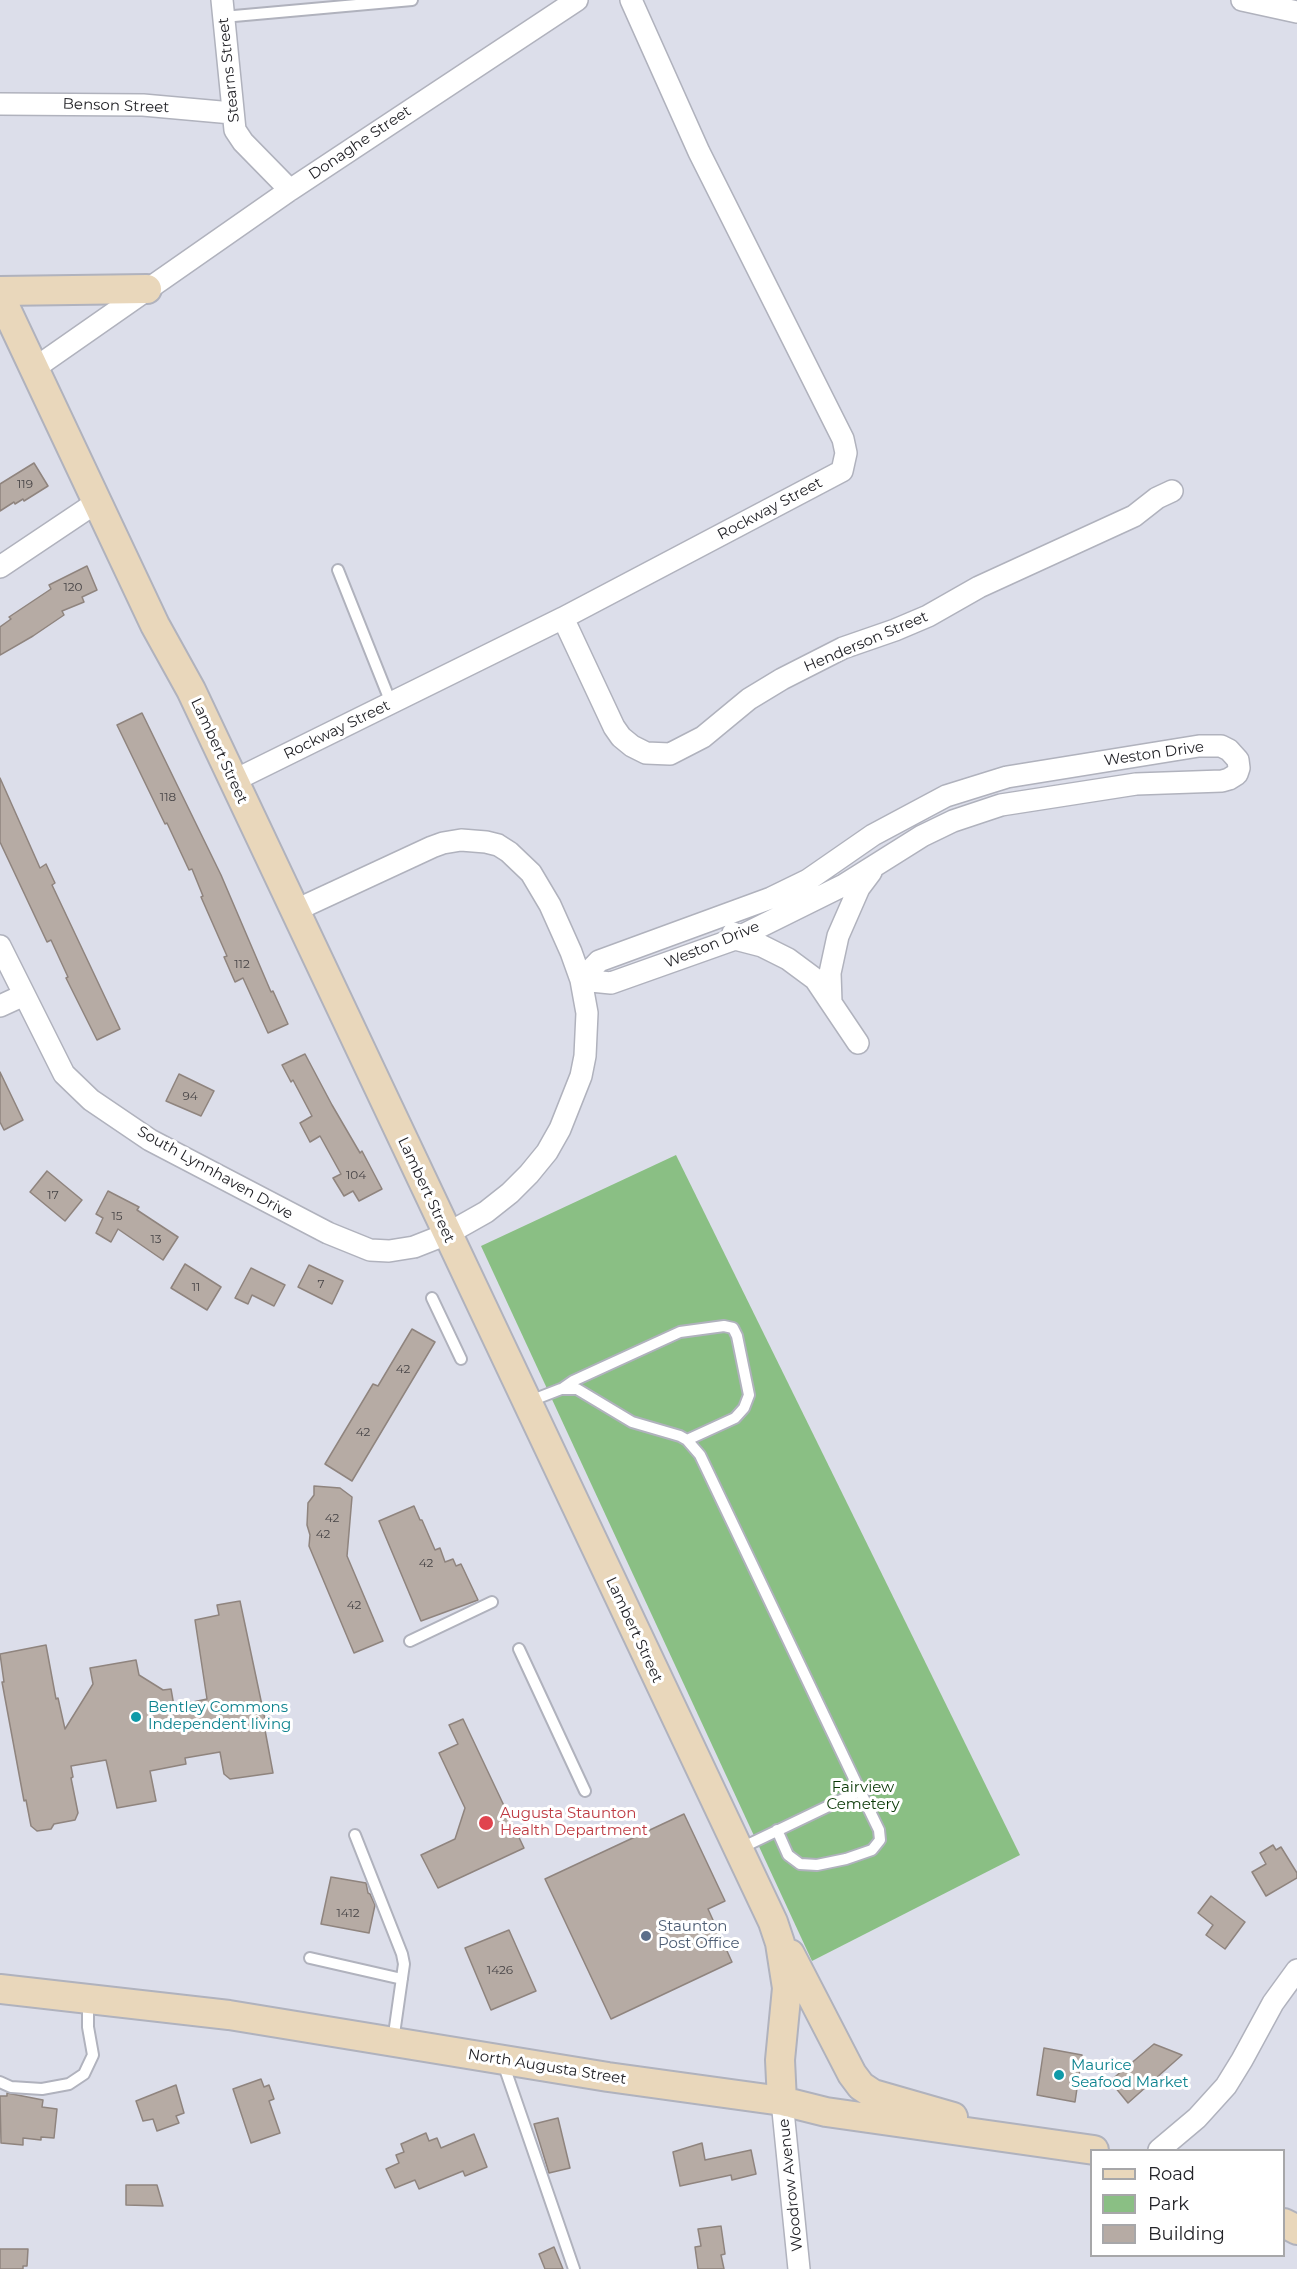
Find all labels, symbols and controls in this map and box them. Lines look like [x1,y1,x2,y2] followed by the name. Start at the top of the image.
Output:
[215,17,243,123] street label: Stearns Street
[62,95,170,117] street label: Benson Street
[305,102,415,184] street label: Donaghe Street
[715,474,825,544] street label: Rockway Street
[17,477,33,491] house number: 119
[63,580,83,594] house number: 120
[801,608,931,676] street label: Henderson Street
[187,695,251,807] street label: Lambert Street
[281,696,393,764] street label: Rockway Street
[1103,738,1205,770] street label: Weston Drive
[160,790,176,804] house number: 118
[662,918,762,972] street label: Weston Drive
[234,957,250,971] house number: 112
[182,1089,198,1103] house number: 94
[134,1123,296,1223] street label: South Lynnhaven Drive
[394,1134,458,1246] street label: Lambert Street
[346,1168,366,1182] house number: 104
[47,1188,59,1202] house number: 17
[111,1209,123,1223] house number: 15
[150,1232,162,1246] house number: 13
[317,1277,325,1291] house number: 7
[192,1280,200,1294] house number: 11
[396,1362,410,1376] house number: 42
[356,1425,370,1439] house number: 42
[325,1511,339,1525] house number: 42
[316,1527,330,1541] house number: 42
[419,1556,433,1570] house number: 42
[602,1574,666,1686] street label: Lambert Street
[347,1598,361,1612] house number: 42
[148,1699,291,1734] place label: Bentley Commons Independent living
[129,1710,143,1724] marker: Bentley Commons Independent living
[826,1779,900,1814] park label: Fairview Cemetery
[500,1805,648,1840] place label: Augusta Staunton Health Department
[477,1814,495,1832] marker: Augusta Staunton Health Department
[336,1906,360,1920] house number: 1412
[658,1918,739,1953] place label: Staunton Post Office
[639,1929,653,1943] marker: Staunton Post Office
[487,1963,513,1977] house number: 1426
[466,2046,628,2088] street label: North Augusta Street
[1071,2057,1189,2092] place label: Maurice Seafood Market
[1052,2068,1066,2082] marker: Maurice Seafood Market
[775,2118,807,2252] street label: Woodrow Avenue
[1090,2149,1285,2257] legend
[1148,2163,1195,2185] text: Road
[1148,2193,1189,2215] text: Park
[1148,2223,1225,2245] text: Building

